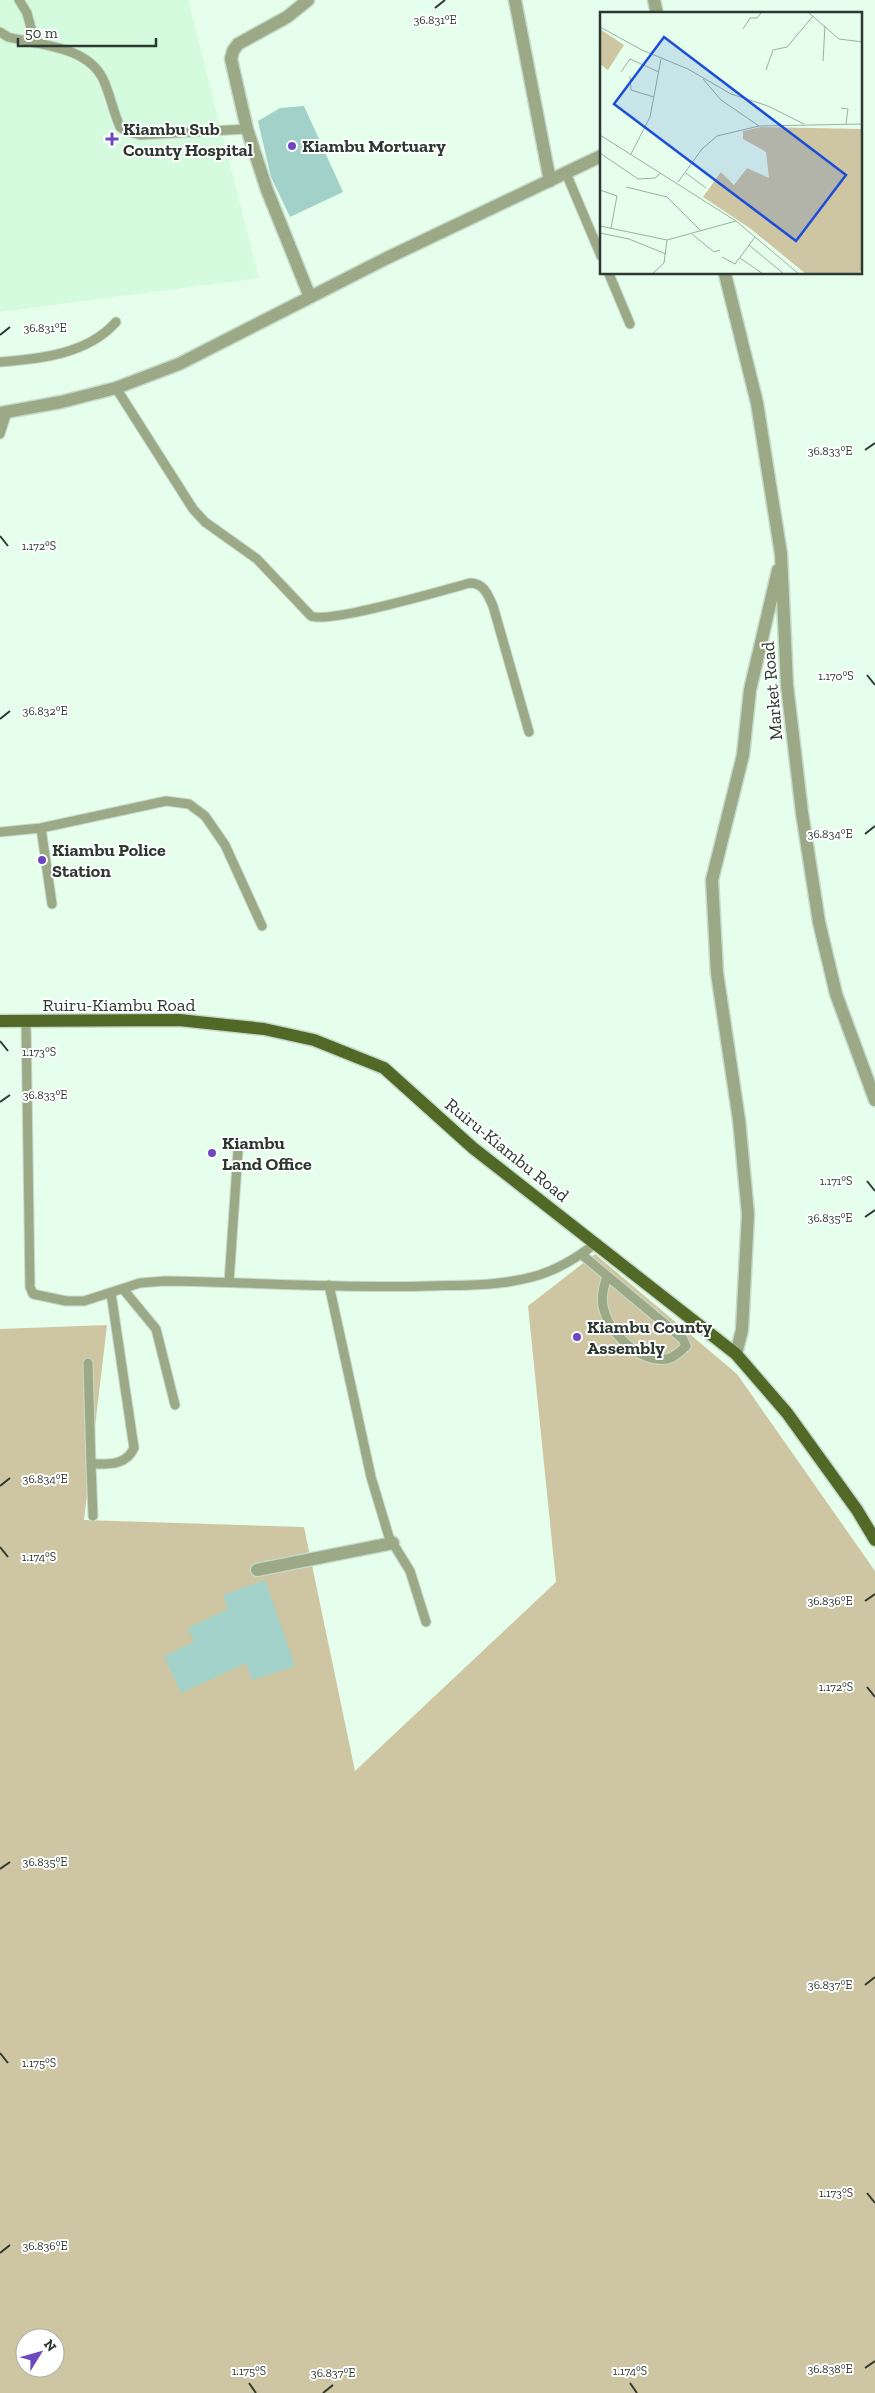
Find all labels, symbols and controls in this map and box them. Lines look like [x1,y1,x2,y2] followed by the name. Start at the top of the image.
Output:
[600,12,862,275] inset map
[413,13,457,27] text: 36.831°E
[18,15,155,47] scale bar
[25,24,58,42] text: 50 m
[123,118,253,161] place label: Kiambu Sub County Hospital
[105,132,119,146] marker: Kiambu Sub County Hospital
[302,135,446,157] place label: Kiambu Mortuary
[286,140,298,152] marker: Kiambu Mortuary
[23,321,67,335] text: 36.831°E
[808,444,852,458] text: 36.833°E
[22,539,56,553] text: 1.172°S
[757,641,787,741] street label: Market Road
[818,669,854,683] text: 1.170°S
[23,704,67,718] text: 36.832°E
[808,827,852,841] text: 36.834°E
[52,839,166,882] place label: Kiambu Police Station
[36,854,48,866] marker: Kiambu Police Station
[43,994,196,1016] street label: Ruiru-Kiambu Road
[22,1045,56,1059] text: 1.173°S
[23,1088,67,1102] text: 36.833°E
[441,1093,573,1207] street label: Ruiru-Kiambu Road
[222,1132,312,1175] place label: Kiambu Land Office
[206,1147,218,1159] marker: Kiambu Land Office
[820,1174,852,1188] text: 1.171°S
[808,1211,852,1225] text: 36.835°E
[587,1316,712,1359] place label: Kiambu County Assembly
[571,1331,583,1343] marker: Kiambu County Assembly
[23,1472,67,1486] text: 36.834°E
[22,1550,56,1564] text: 1.174°S
[807,1594,853,1608] text: 36.836°E
[819,1680,853,1694] text: 1.172°S
[23,1855,67,1869] text: 36.835°E
[808,1978,852,1992] text: 36.837°E
[22,2056,56,2070] text: 1.175°S
[819,2186,853,2200] text: 1.173°S
[22,2239,68,2253] text: 36.836°E
[15,2328,65,2378] north arrow
[40,2336,60,2355] text: N
[807,2362,853,2376] text: 36.838°E
[232,2364,266,2378] text: 1.175°S
[613,2364,647,2378] text: 1.174°S
[311,2366,355,2380] text: 36.837°E

